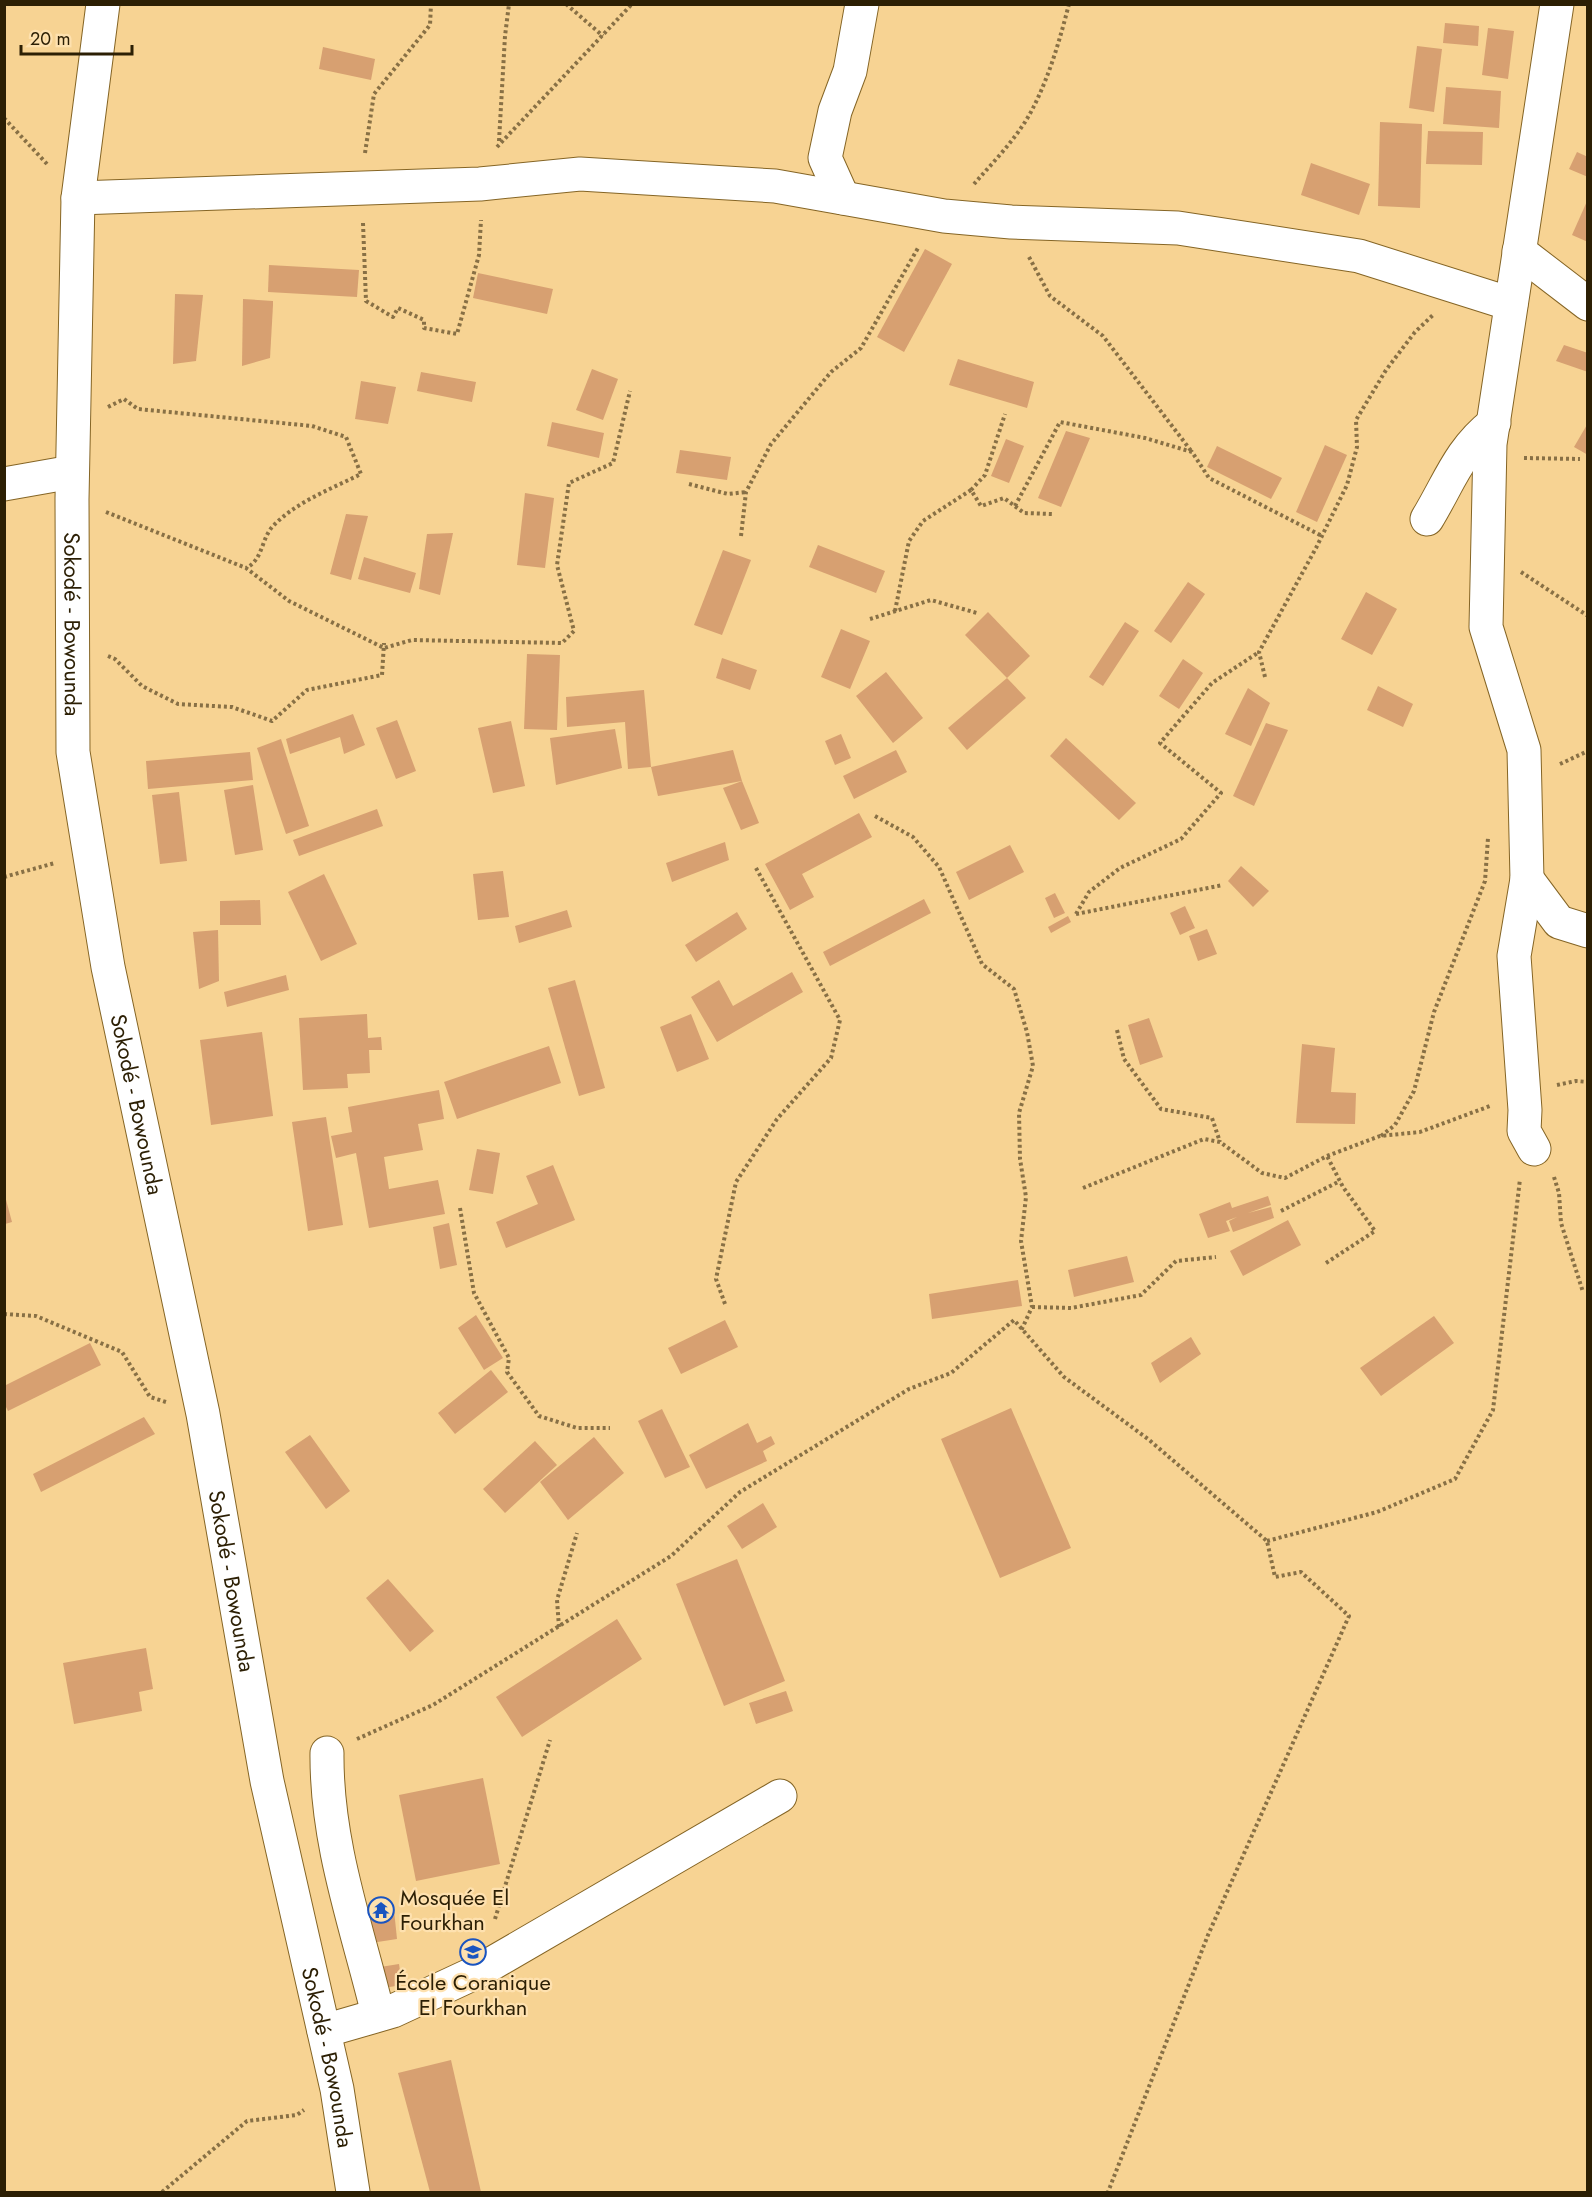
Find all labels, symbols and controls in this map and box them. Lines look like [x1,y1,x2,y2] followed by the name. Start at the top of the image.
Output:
[21,18,132,56] scale bar
[30,26,70,52] text: 20 m
[56,532,89,716] street label: Sokodé - Bowounda
[102,1011,172,1198] street label: Sokodé - Bowounda
[201,1488,264,1674] street label: Sokodé - Bowounda
[400,1881,509,1938] place label: Mosquée El Fourkhan
[366,1895,396,1925] temple icon: Mosquée El Fourkhan
[458,1937,488,1967] school or university icon: École Coranique El Fourkhan
[294,1964,362,2150] street label: Sokodé - Bowounda
[395,1966,551,2023] place label: École Coranique El Fourkhan

